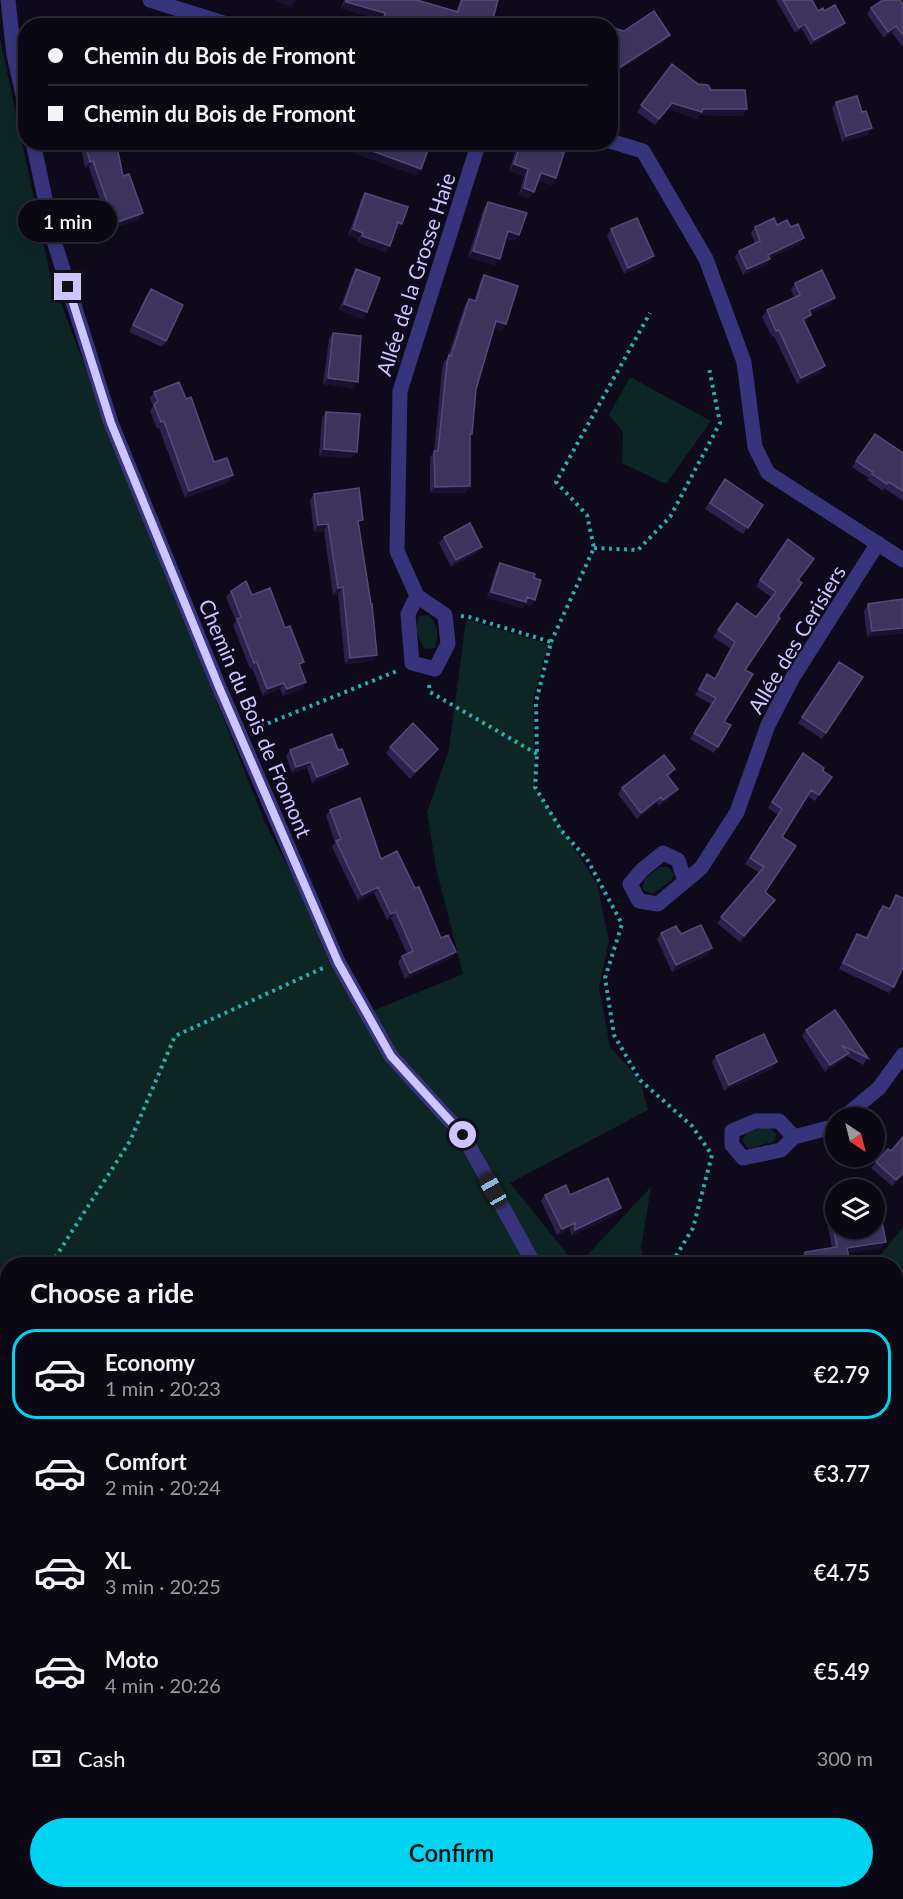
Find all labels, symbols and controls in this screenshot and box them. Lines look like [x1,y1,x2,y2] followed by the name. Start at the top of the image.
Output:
[84,42,355,69] text: Chemin du Bois de Fromont
[84,100,355,127] text: Chemin du Bois de Fromont
[370,169,460,379] street label: Allée de la Grosse Haie
[19,200,118,242] callout: 1 min
[43,209,92,233] text: 1 min
[54,273,81,300] route end
[742,560,850,718] street label: Allée des Cerisiers
[194,595,318,841] street label: Chemin du Bois de Fromont
[825,1107,885,1167] north arrow
[825,1107,885,1239] map controls
[449,1121,476,1148] route start
[476,1170,510,1210] car
[825,1179,885,1239] button: layers
[30,1276,194,1309] text: Choose a ride
[33,1347,87,1401] icon: car
[105,1349,195,1376] text: Economy
[814,1361,870,1388] text: €2.79
[105,1376,221,1400] text: 1 min · 20:23
[33,1446,87,1500] icon: car
[105,1448,187,1475] text: Comfort
[814,1460,870,1487] text: €3.77
[105,1475,221,1499] text: 2 min · 20:24
[33,1545,87,1599] icon: car
[105,1547,131,1574] text: XL
[814,1559,870,1586] text: €4.75
[105,1574,221,1598] text: 3 min · 20:25
[33,1644,87,1698] icon: car
[105,1646,159,1673] text: Moto
[814,1658,870,1685] text: €5.49
[105,1673,221,1697] text: 4 min · 20:26
[30,1742,63,1775] icon: cash
[78,1745,125,1772] text: Cash
[817,1746,873,1770] text: 300 m
[30,1818,873,1887] button: Confirm

